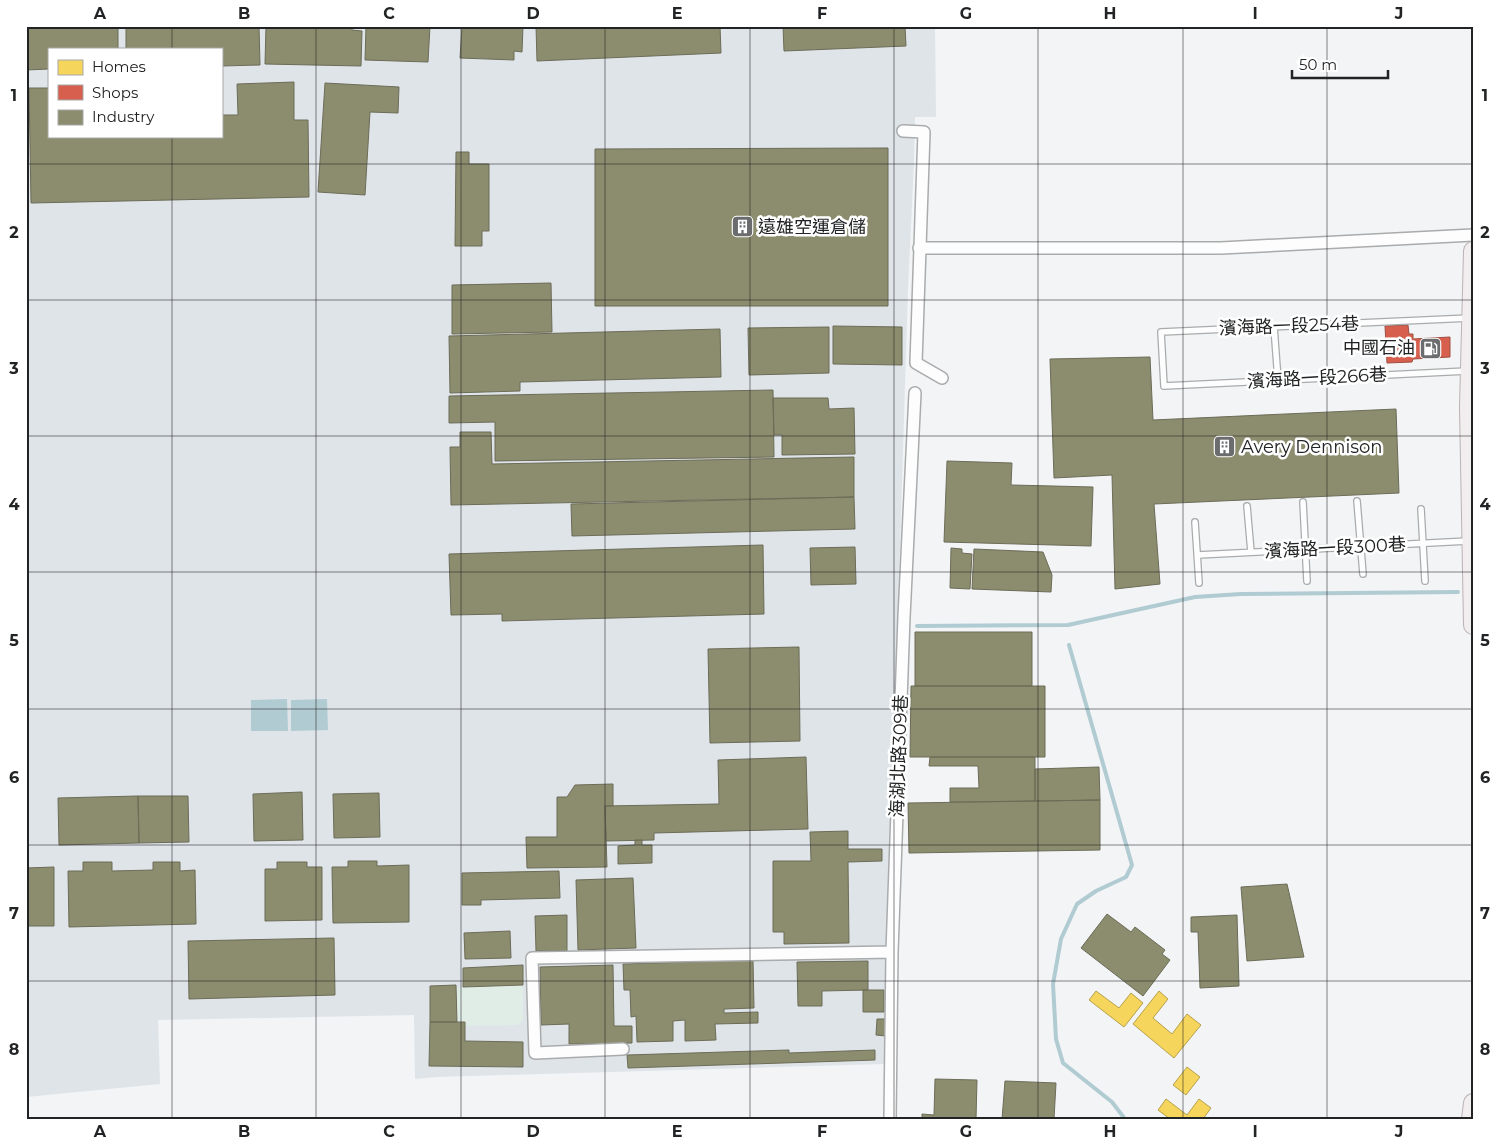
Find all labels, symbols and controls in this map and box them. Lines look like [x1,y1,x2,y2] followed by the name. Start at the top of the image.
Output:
[93,4,107,23] text: A
[238,4,250,23] text: B
[383,4,395,23] text: C
[526,4,540,23] text: D
[672,4,682,23] text: E
[817,4,827,23] text: F
[960,4,972,23] text: G
[1104,4,1116,23] text: H
[1252,4,1258,23] text: I
[1394,4,1403,23] text: J
[48,48,222,138] legend
[1292,48,1388,80] scale bar
[1299,55,1337,74] text: 50 m
[92,57,146,76] text: Homes
[92,83,138,102] text: Shops
[11,86,17,105] text: 1
[1482,86,1488,105] text: 1
[92,107,155,126] text: Industry
[730,215,754,239] building icon: 遠雄空運倉儲
[758,216,866,238] place label: 遠雄空運倉儲
[9,223,19,242] text: 2
[1480,223,1490,242] text: 2
[1219,313,1359,339] street label: 濱海路一段254巷
[1419,336,1443,360] fuel station icon: 中國石油
[1343,337,1415,359] place label: 中國石油
[8,359,19,378] text: 3
[1479,359,1490,378] text: 3
[1246,363,1388,393] street label: 濱海路一段266巷
[1213,435,1237,459] building icon: Avery Dennison
[1241,436,1383,458] place label: Avery Dennison
[8,495,20,514] text: 4
[1479,495,1491,514] text: 4
[1264,533,1406,563] street label: 濱海路一段300巷
[9,631,19,650] text: 5
[1480,631,1490,650] text: 5
[886,694,912,818] street label: 海湖北路309巷
[9,768,19,787] text: 6
[1480,768,1490,787] text: 6
[9,904,19,923] text: 7
[1480,904,1490,923] text: 7
[9,1040,19,1059] text: 8
[1480,1040,1490,1059] text: 8
[93,1122,107,1141] text: A
[238,1122,250,1141] text: B
[383,1122,395,1141] text: C
[526,1122,540,1141] text: D
[672,1122,682,1141] text: E
[817,1122,827,1141] text: F
[960,1122,972,1141] text: G
[1104,1122,1116,1141] text: H
[1252,1122,1258,1141] text: I
[1394,1122,1403,1141] text: J

